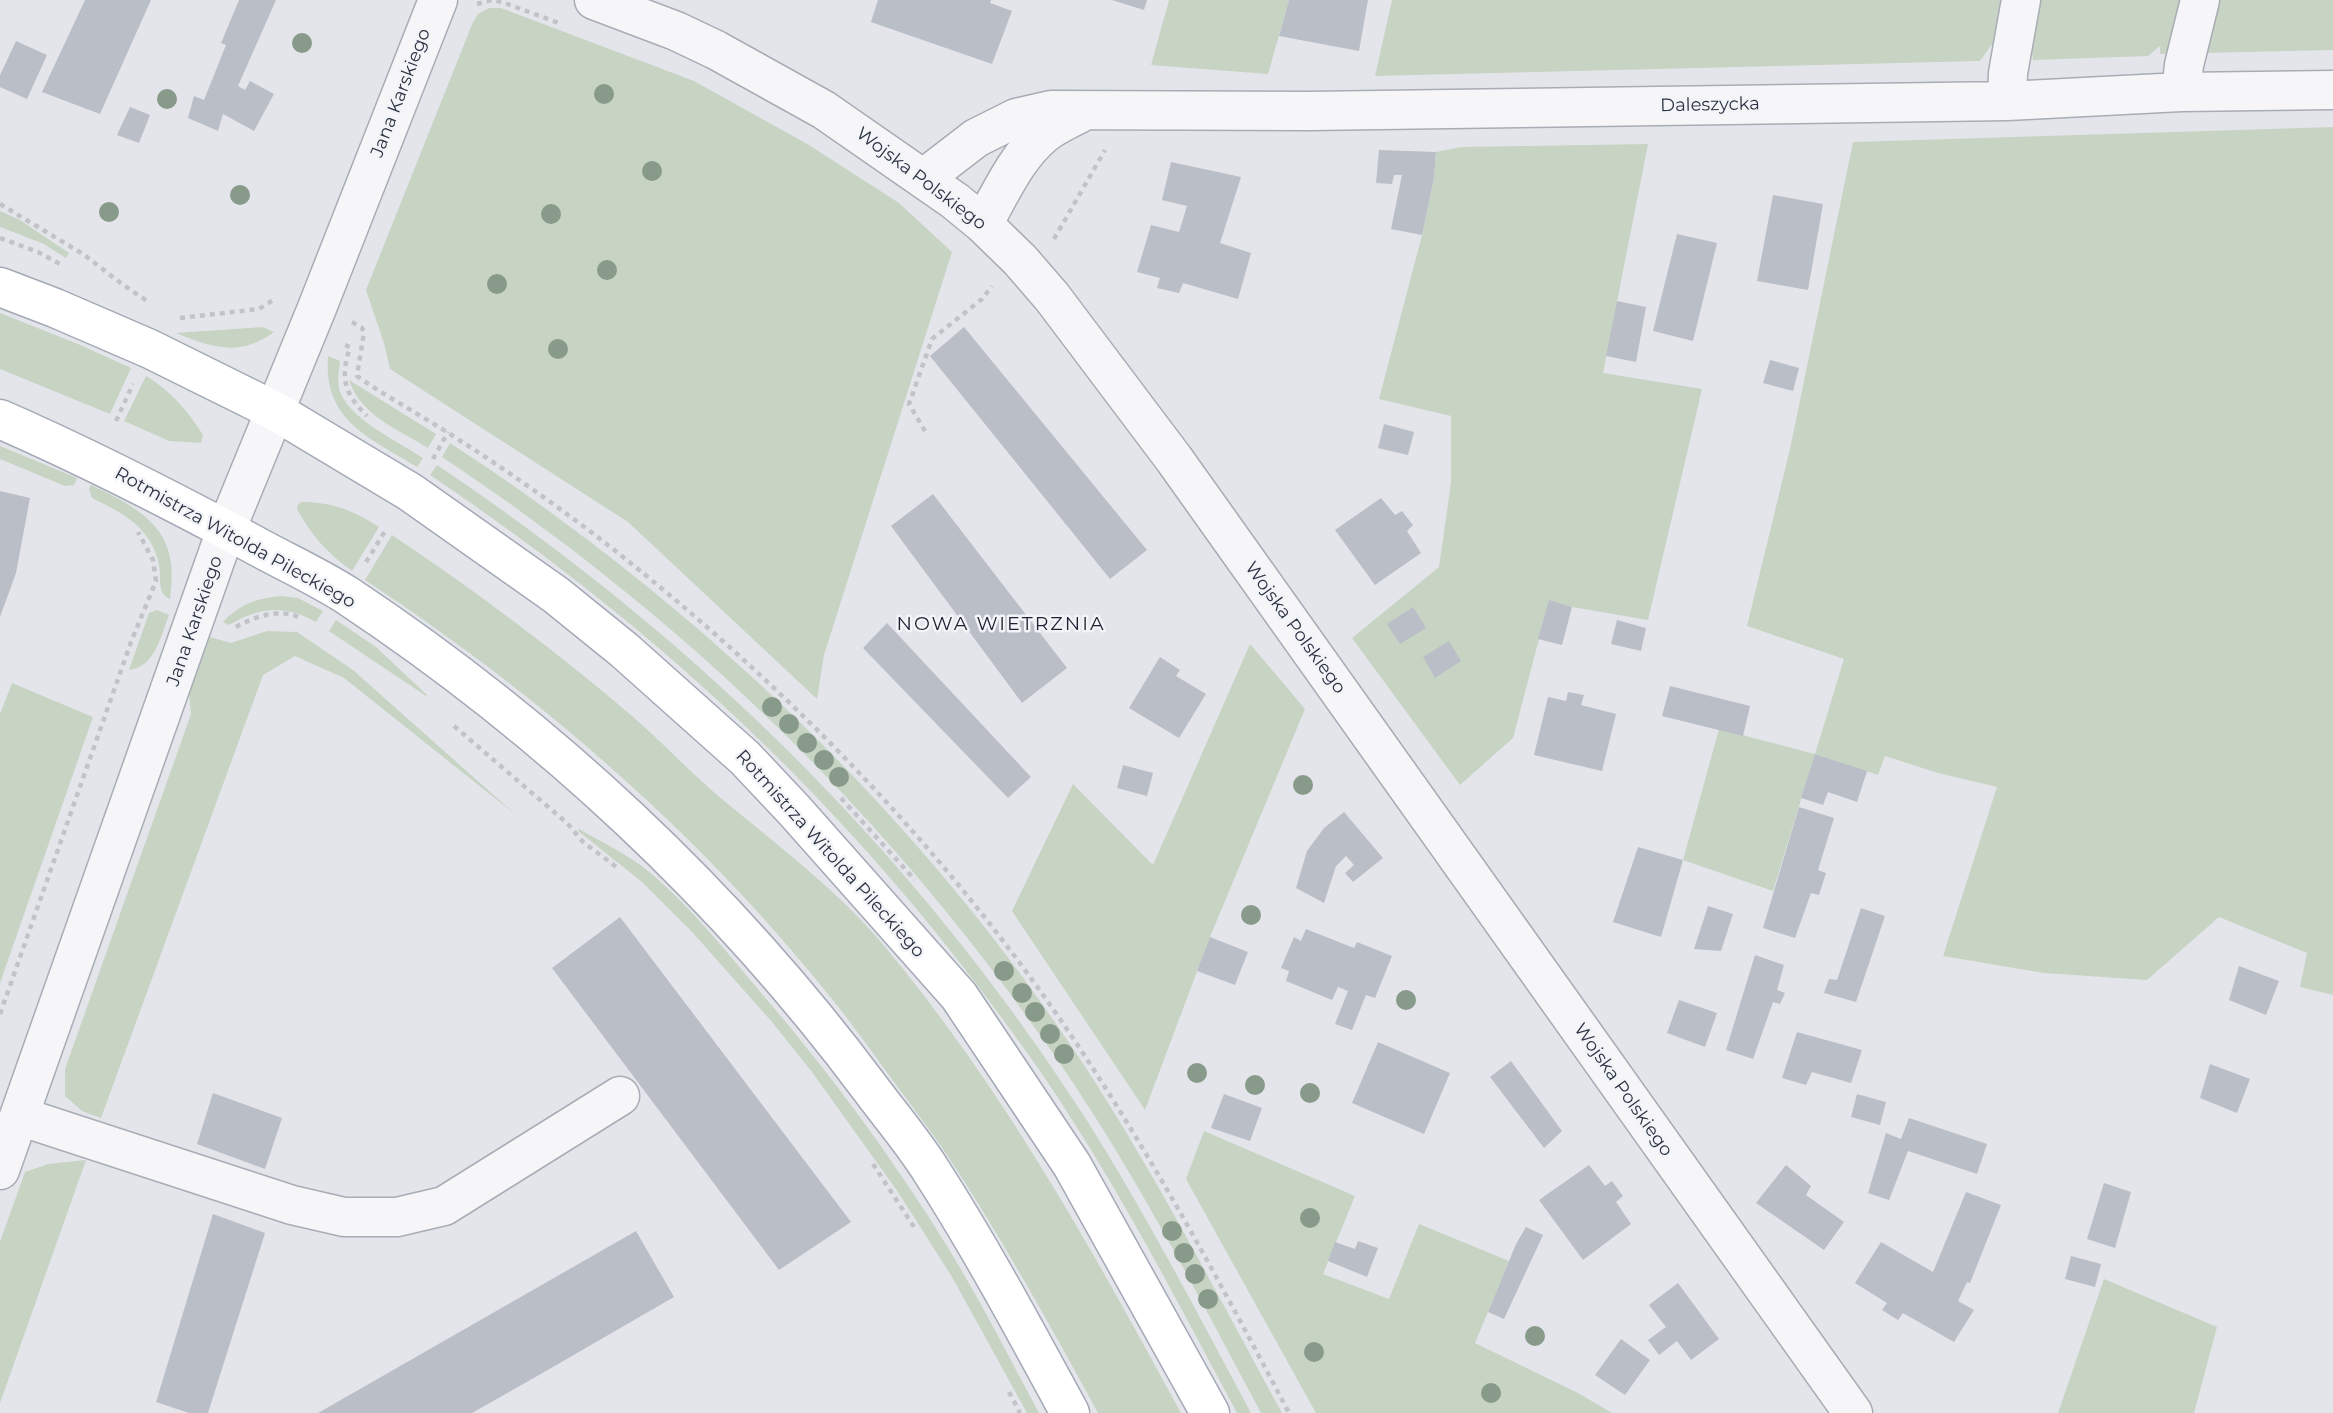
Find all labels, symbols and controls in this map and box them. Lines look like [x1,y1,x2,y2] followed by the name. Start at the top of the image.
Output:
[366,25,436,161] street label: Jana Karskiego
[1660,93,1760,117] street label: Daleszycka
[852,123,990,235] street label: Wojska Polskiego
[111,463,359,613] street label: Rotmistrza Witolda Pileckiego
[163,553,227,689] street label: Jana Karskiego
[1240,558,1350,698] street label: Wojska Polskiego
[898,613,1104,635] district label: NOWA WIETRZNIA
[731,746,929,962] street label: Rotmistrza Witolda Pileckiego
[1569,1019,1677,1161] street label: Wojska Polskiego

